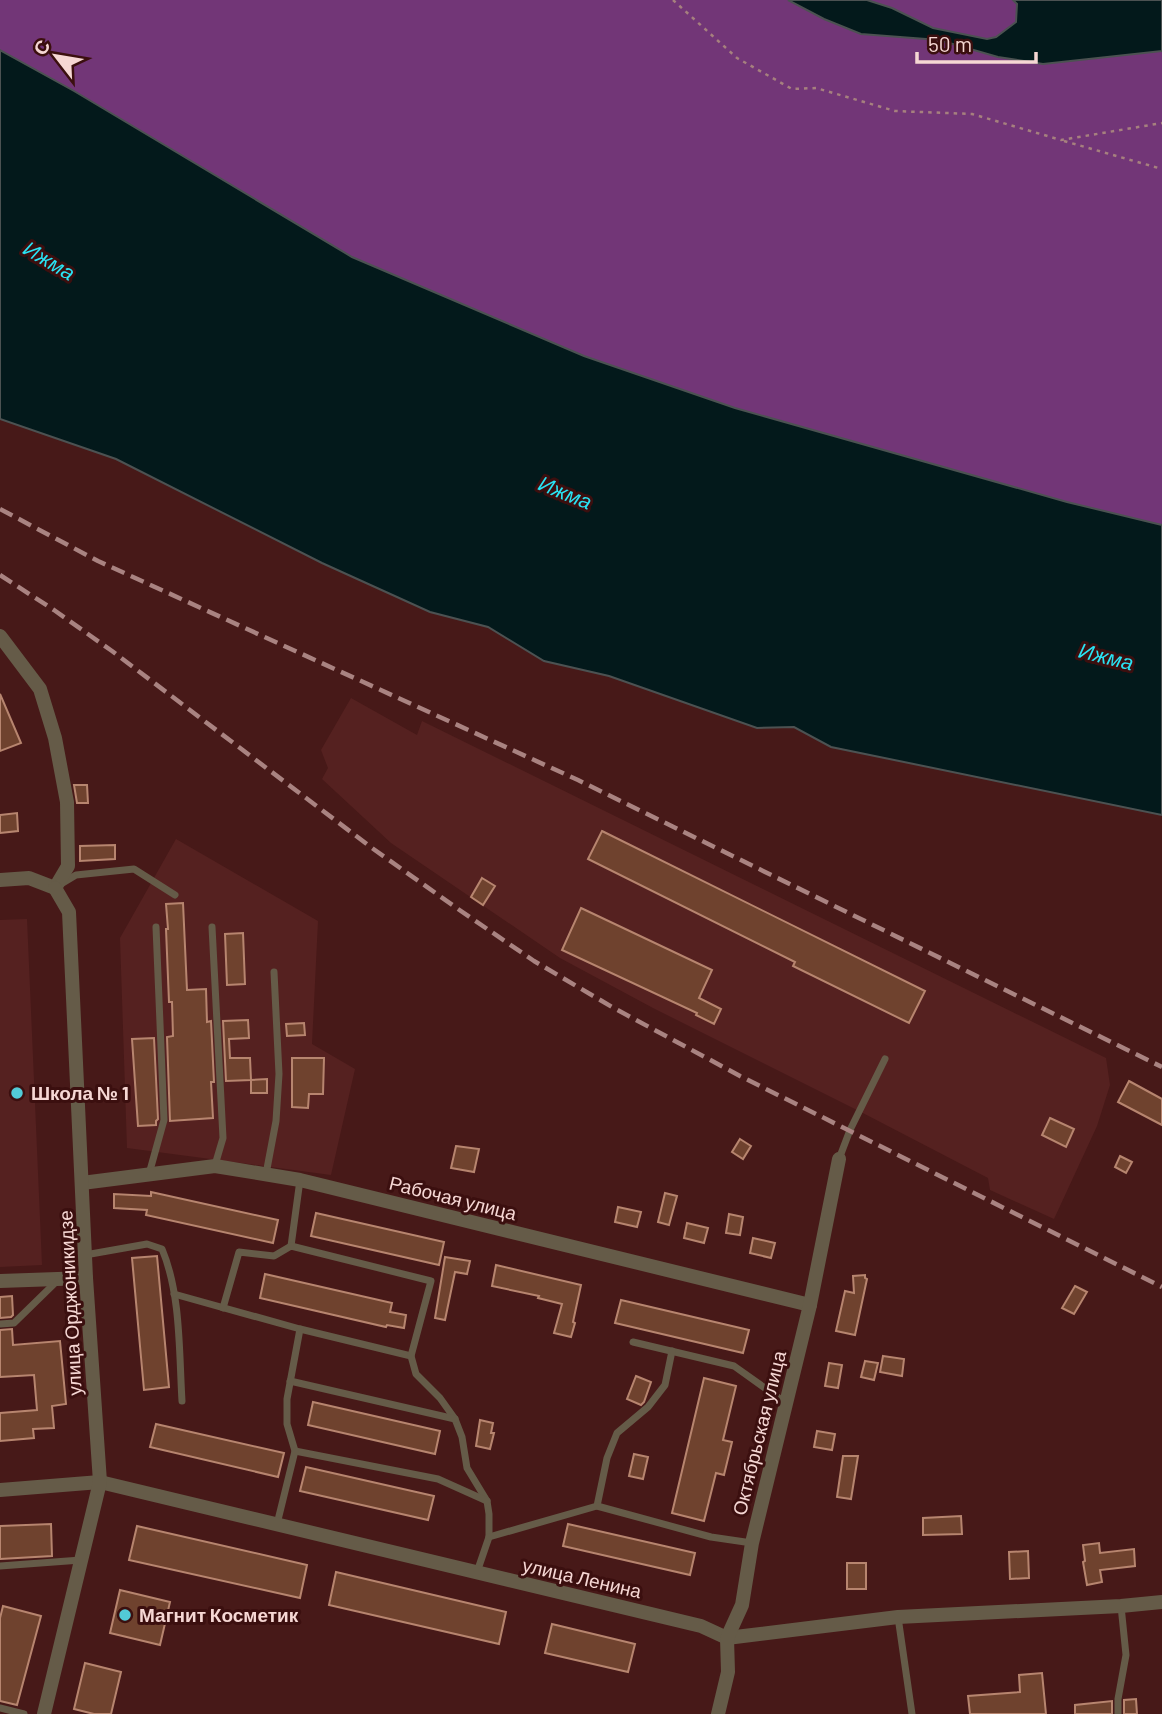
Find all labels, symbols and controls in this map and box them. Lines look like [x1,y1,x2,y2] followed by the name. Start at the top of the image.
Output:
[21,21,91,91] north arrow
[917,21,1036,65] scale bar
[928,31,972,56] text: 50 m
[28,35,55,59] text: С
[20,235,80,285] water label: Ижма
[535,470,596,514] water label: Ижма
[1076,637,1136,674] water label: Ижма
[31,1081,129,1104] place label: Школа № 1
[9,1085,25,1101] marker: Школа № 1
[387,1171,520,1225] street label: Рабочая улица
[53,1210,86,1396] street label: улица Орджоникидзе
[727,1348,790,1518] street label: Октябрьская улица
[520,1553,644,1602] street label: улица Ленина
[139,1603,299,1626] place label: Магнит Косметик
[117,1607,133,1623] marker: Магнит Косметик

